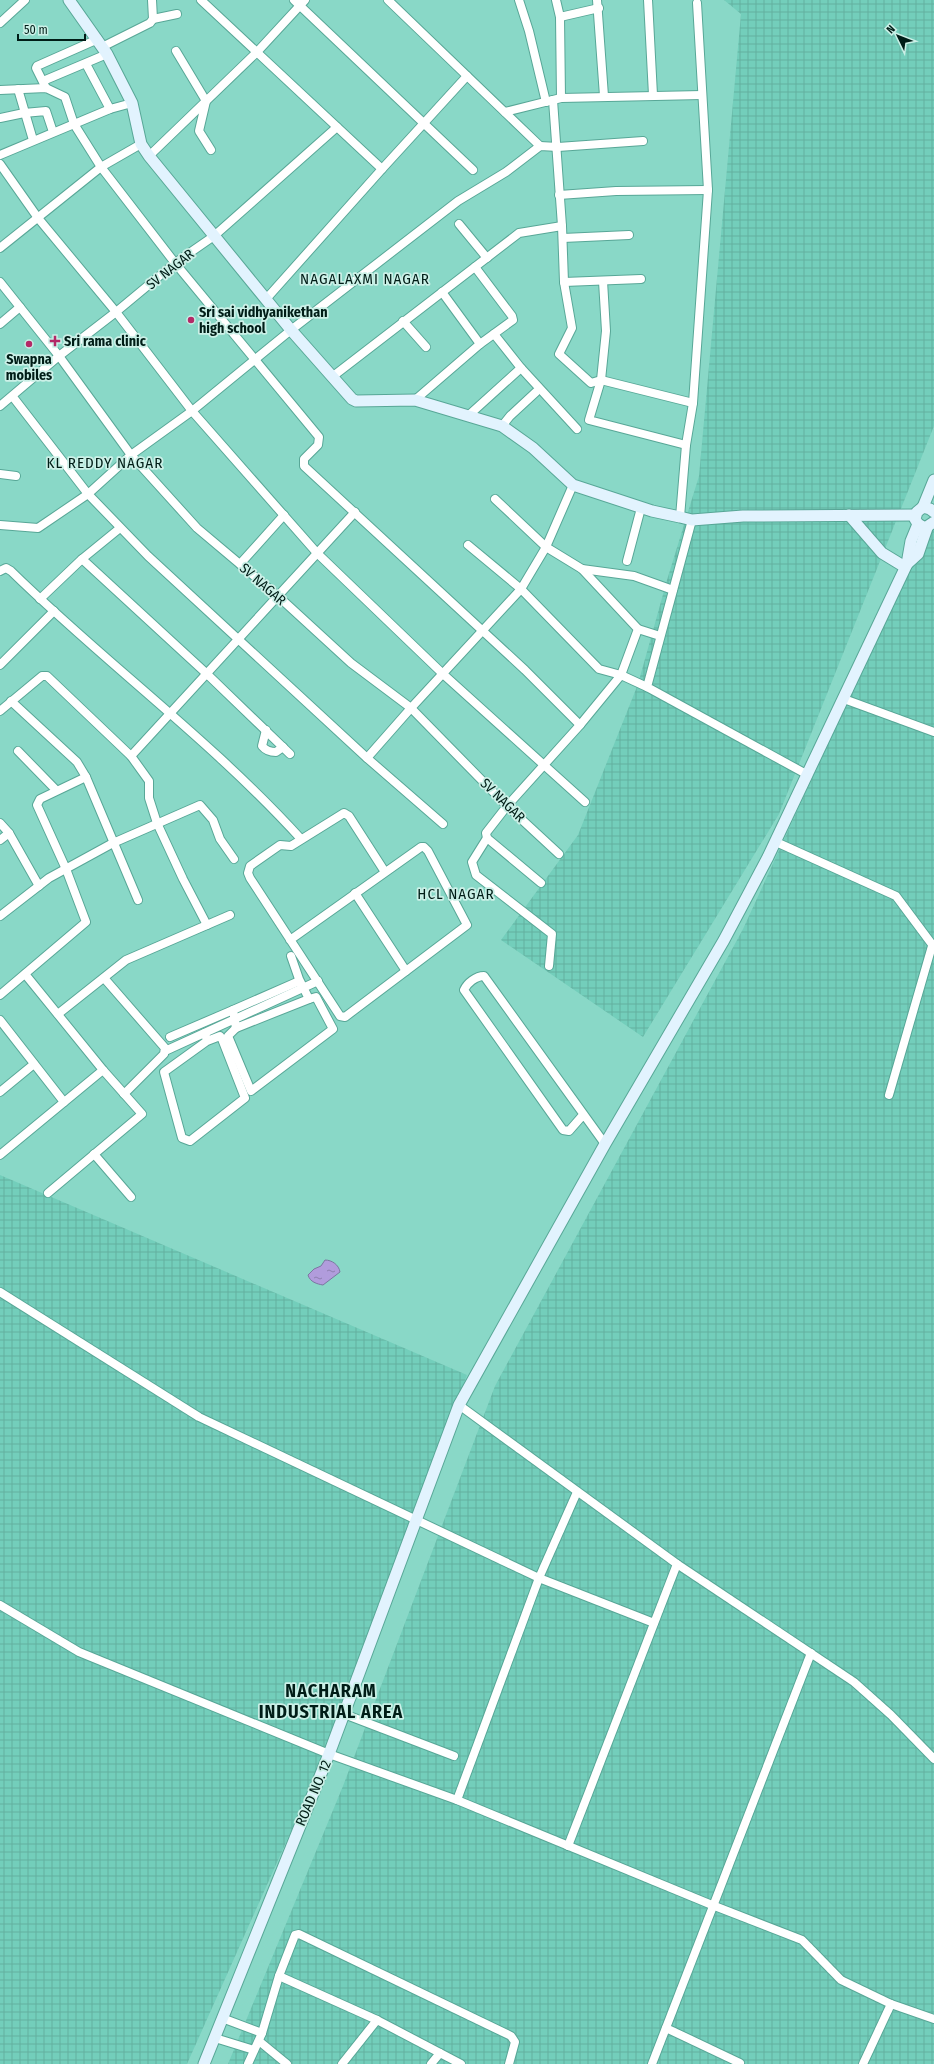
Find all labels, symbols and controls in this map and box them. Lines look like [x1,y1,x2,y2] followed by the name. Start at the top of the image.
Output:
[18,16,85,42] scale bar
[878,16,918,56] north arrow
[24,23,48,37] text: 50 m
[884,23,898,36] text: N
[143,245,198,293] street label: SV NAGAR
[300,270,430,288] district label: NAGALAXMI NAGAR
[199,304,328,337] place label: Sri sai vidhyanikethan high school
[186,315,196,325] marker: Sri sai vidhyanikethan high school
[64,333,147,350] place label: Sri rama clinic
[49,335,61,347] marker: Sri rama clinic
[24,339,34,349] marker: Swapna mobiles
[6,351,52,384] place label: Swapna mobiles
[47,454,163,472] district label: KL REDDY NAGAR
[236,560,290,609] street label: SV NAGAR
[477,775,529,826] street label: SV NAGAR
[417,885,495,903] district label: HCL NAGAR
[259,1680,403,1723] district label: NACHARAM INDUSTRIAL AREA
[292,1758,335,1829] street label: ROAD NO. 12

